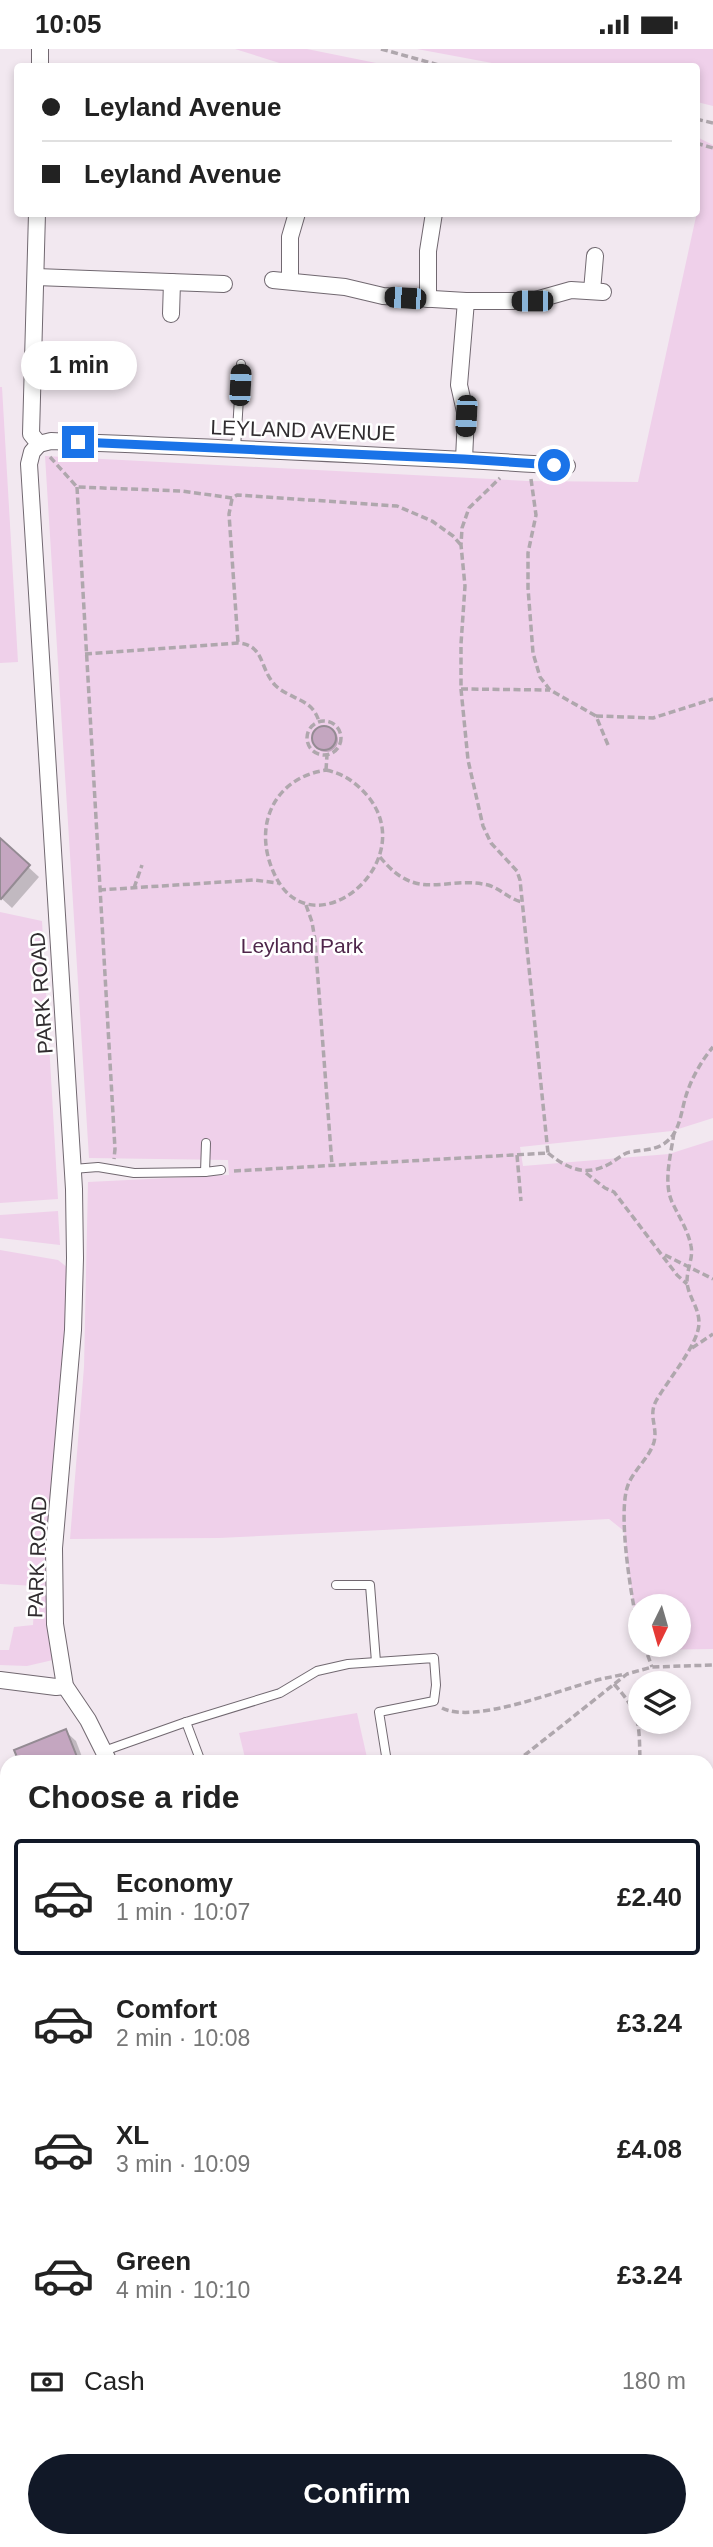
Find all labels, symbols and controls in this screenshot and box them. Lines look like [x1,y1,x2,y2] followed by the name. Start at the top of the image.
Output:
[35,9,102,39] text: 10:05
[84,92,281,122] text: Leyland Avenue
[84,159,281,189] text: Leyland Avenue
[384,286,427,310] car
[512,291,554,312] car
[20,341,136,389] callout: 1 min
[49,352,109,378] text: 1 min
[229,363,252,407] car
[455,394,478,438] car
[210,415,396,445] street label: LEYLAND AVENUE
[62,426,94,458] route end
[538,449,570,481] route start
[25,931,57,1055] street label: PARK ROAD
[241,934,364,957] park label: Leyland Park
[23,1496,51,1618] street label: PARK ROAD
[628,1594,691,1657] north arrow
[628,1594,691,1734] map controls
[628,1671,691,1734] button: layers
[28,1779,240,1815] text: Choose a ride
[32,1866,95,1929] icon: car
[116,1868,233,1898] text: Economy
[617,1882,682,1912] text: £2.40
[116,1899,250,1925] text: 1 min · 10:07
[32,1992,95,2055] icon: car
[116,1994,217,2024] text: Comfort
[617,2008,682,2038] text: £3.24
[116,2025,250,2051] text: 2 min · 10:08
[32,2118,95,2181] icon: car
[116,2120,149,2150] text: XL
[617,2134,682,2164] text: £4.08
[116,2151,250,2177] text: 3 min · 10:09
[32,2244,95,2307] icon: car
[116,2246,191,2276] text: Green
[617,2260,682,2290] text: £3.24
[116,2277,250,2303] text: 4 min · 10:10
[28,2363,66,2401] icon: cash
[84,2366,145,2396] text: Cash
[622,2368,686,2394] text: 180 m
[28,2454,686,2534] button: Confirm

